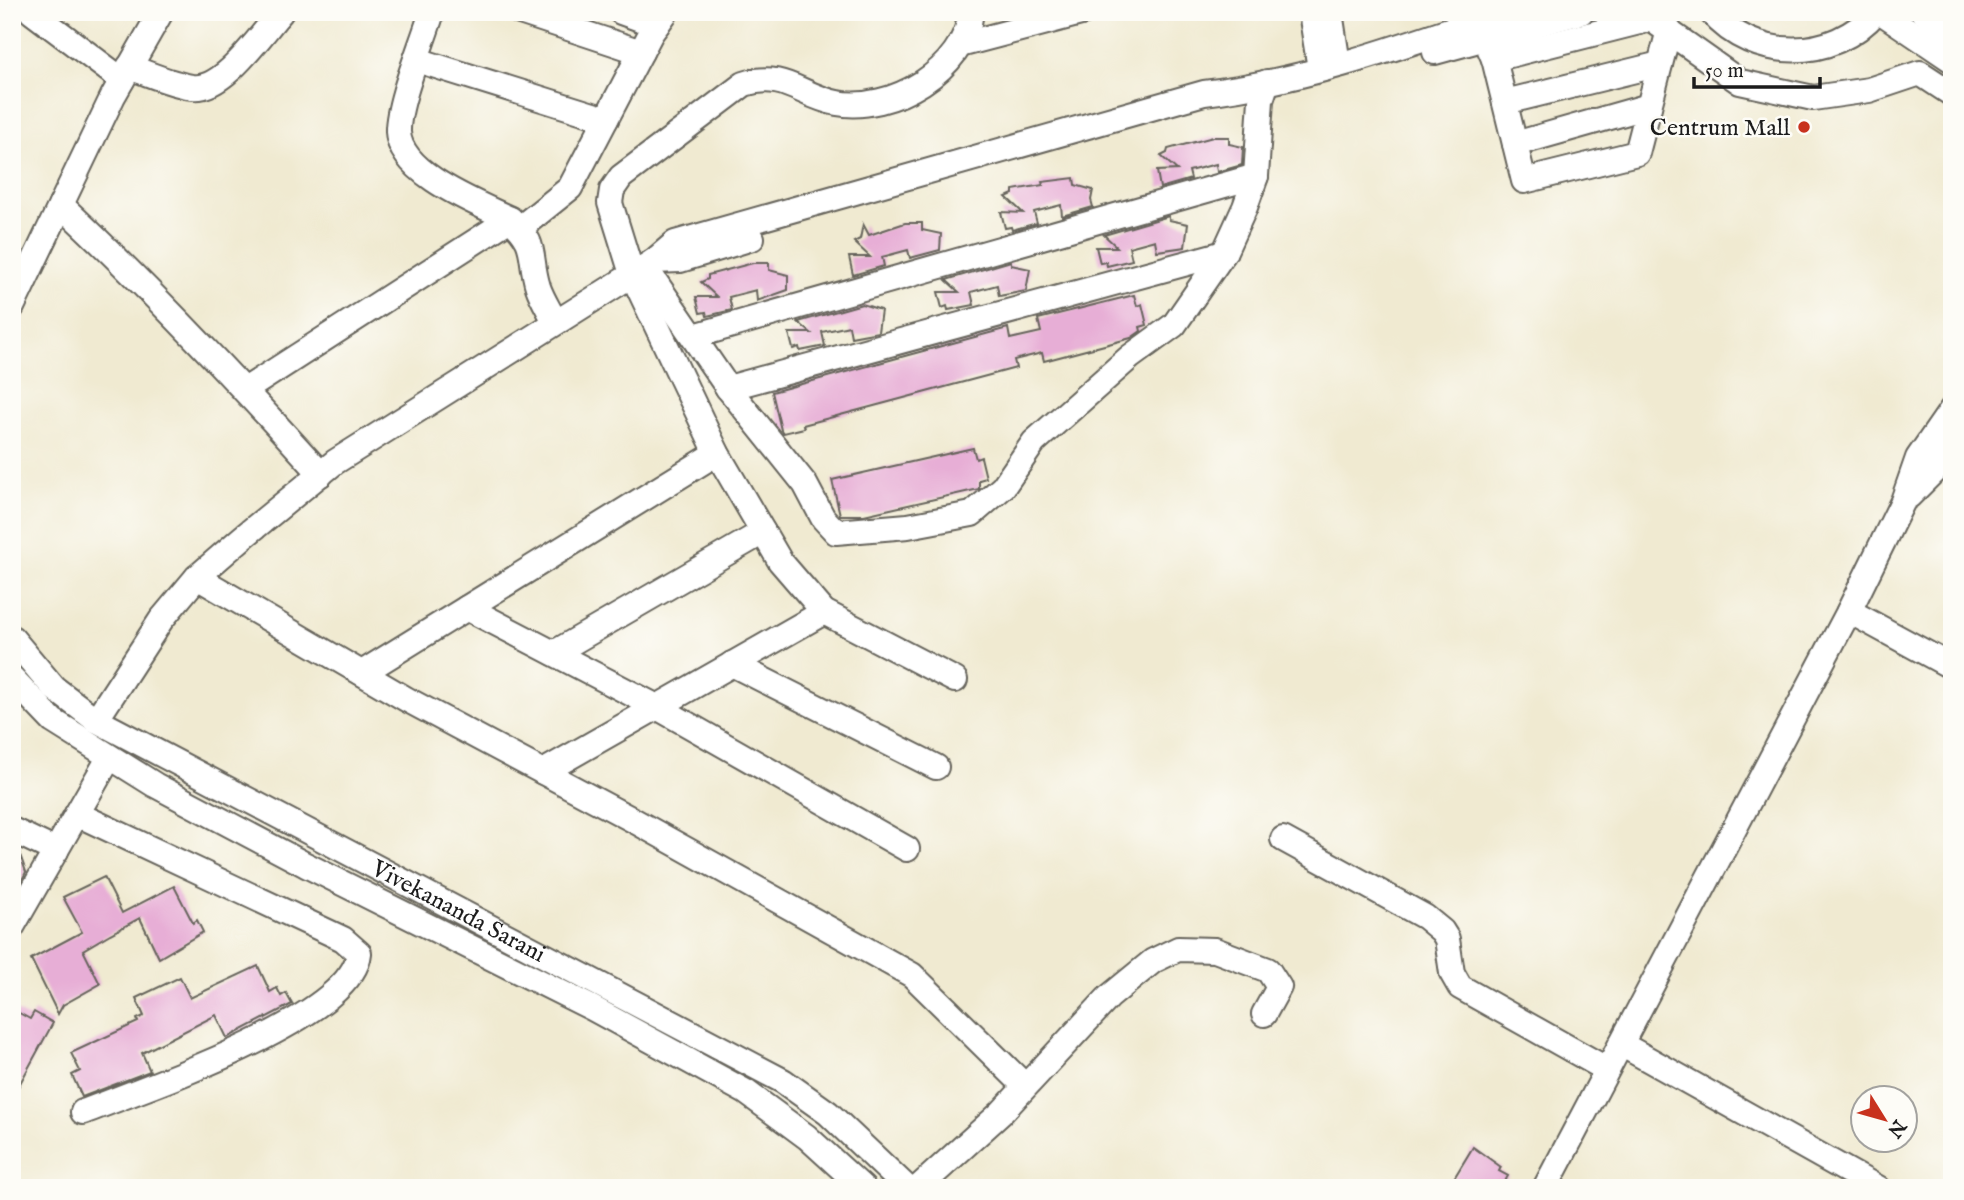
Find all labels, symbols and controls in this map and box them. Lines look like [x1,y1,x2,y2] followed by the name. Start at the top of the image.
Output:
[1694,46,1820,90] scale bar
[1705,58,1744,85] text: 50 m
[1650,113,1790,144] place label: Centrum Mall
[1796,119,1812,135] marker: Centrum Mall
[365,853,550,970] street label: Vivekananda Sarani
[1848,1084,1918,1154] north arrow
[1881,1113,1911,1142] text: N

